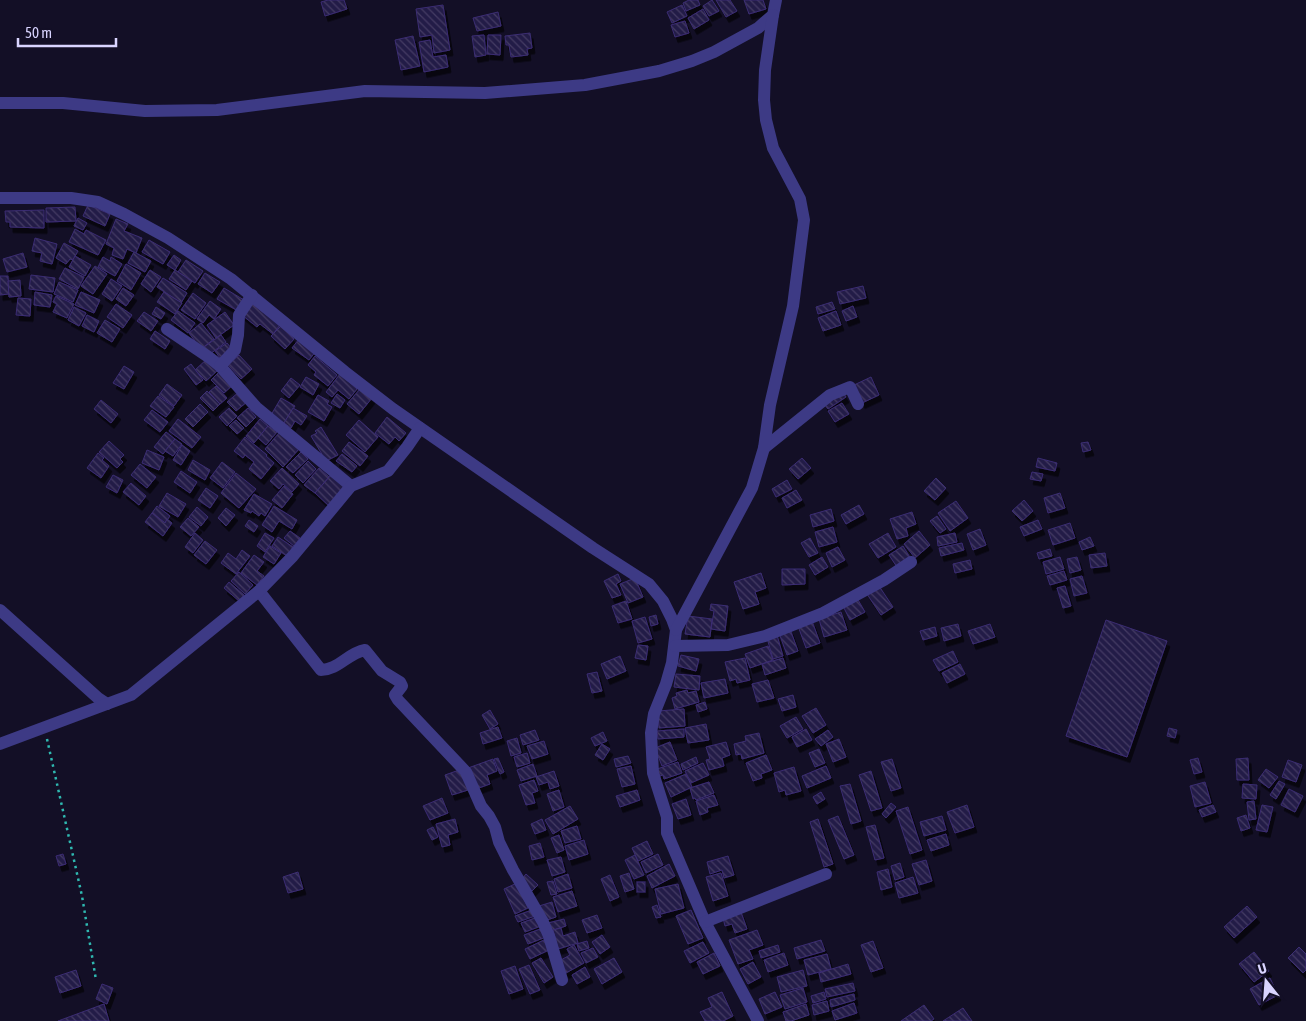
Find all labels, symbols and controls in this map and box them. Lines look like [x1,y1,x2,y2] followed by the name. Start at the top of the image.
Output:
[18,15,115,47] scale bar
[25,24,52,41] text: 50 m
[1241,956,1291,1006] north arrow
[1256,960,1268,977] text: U

